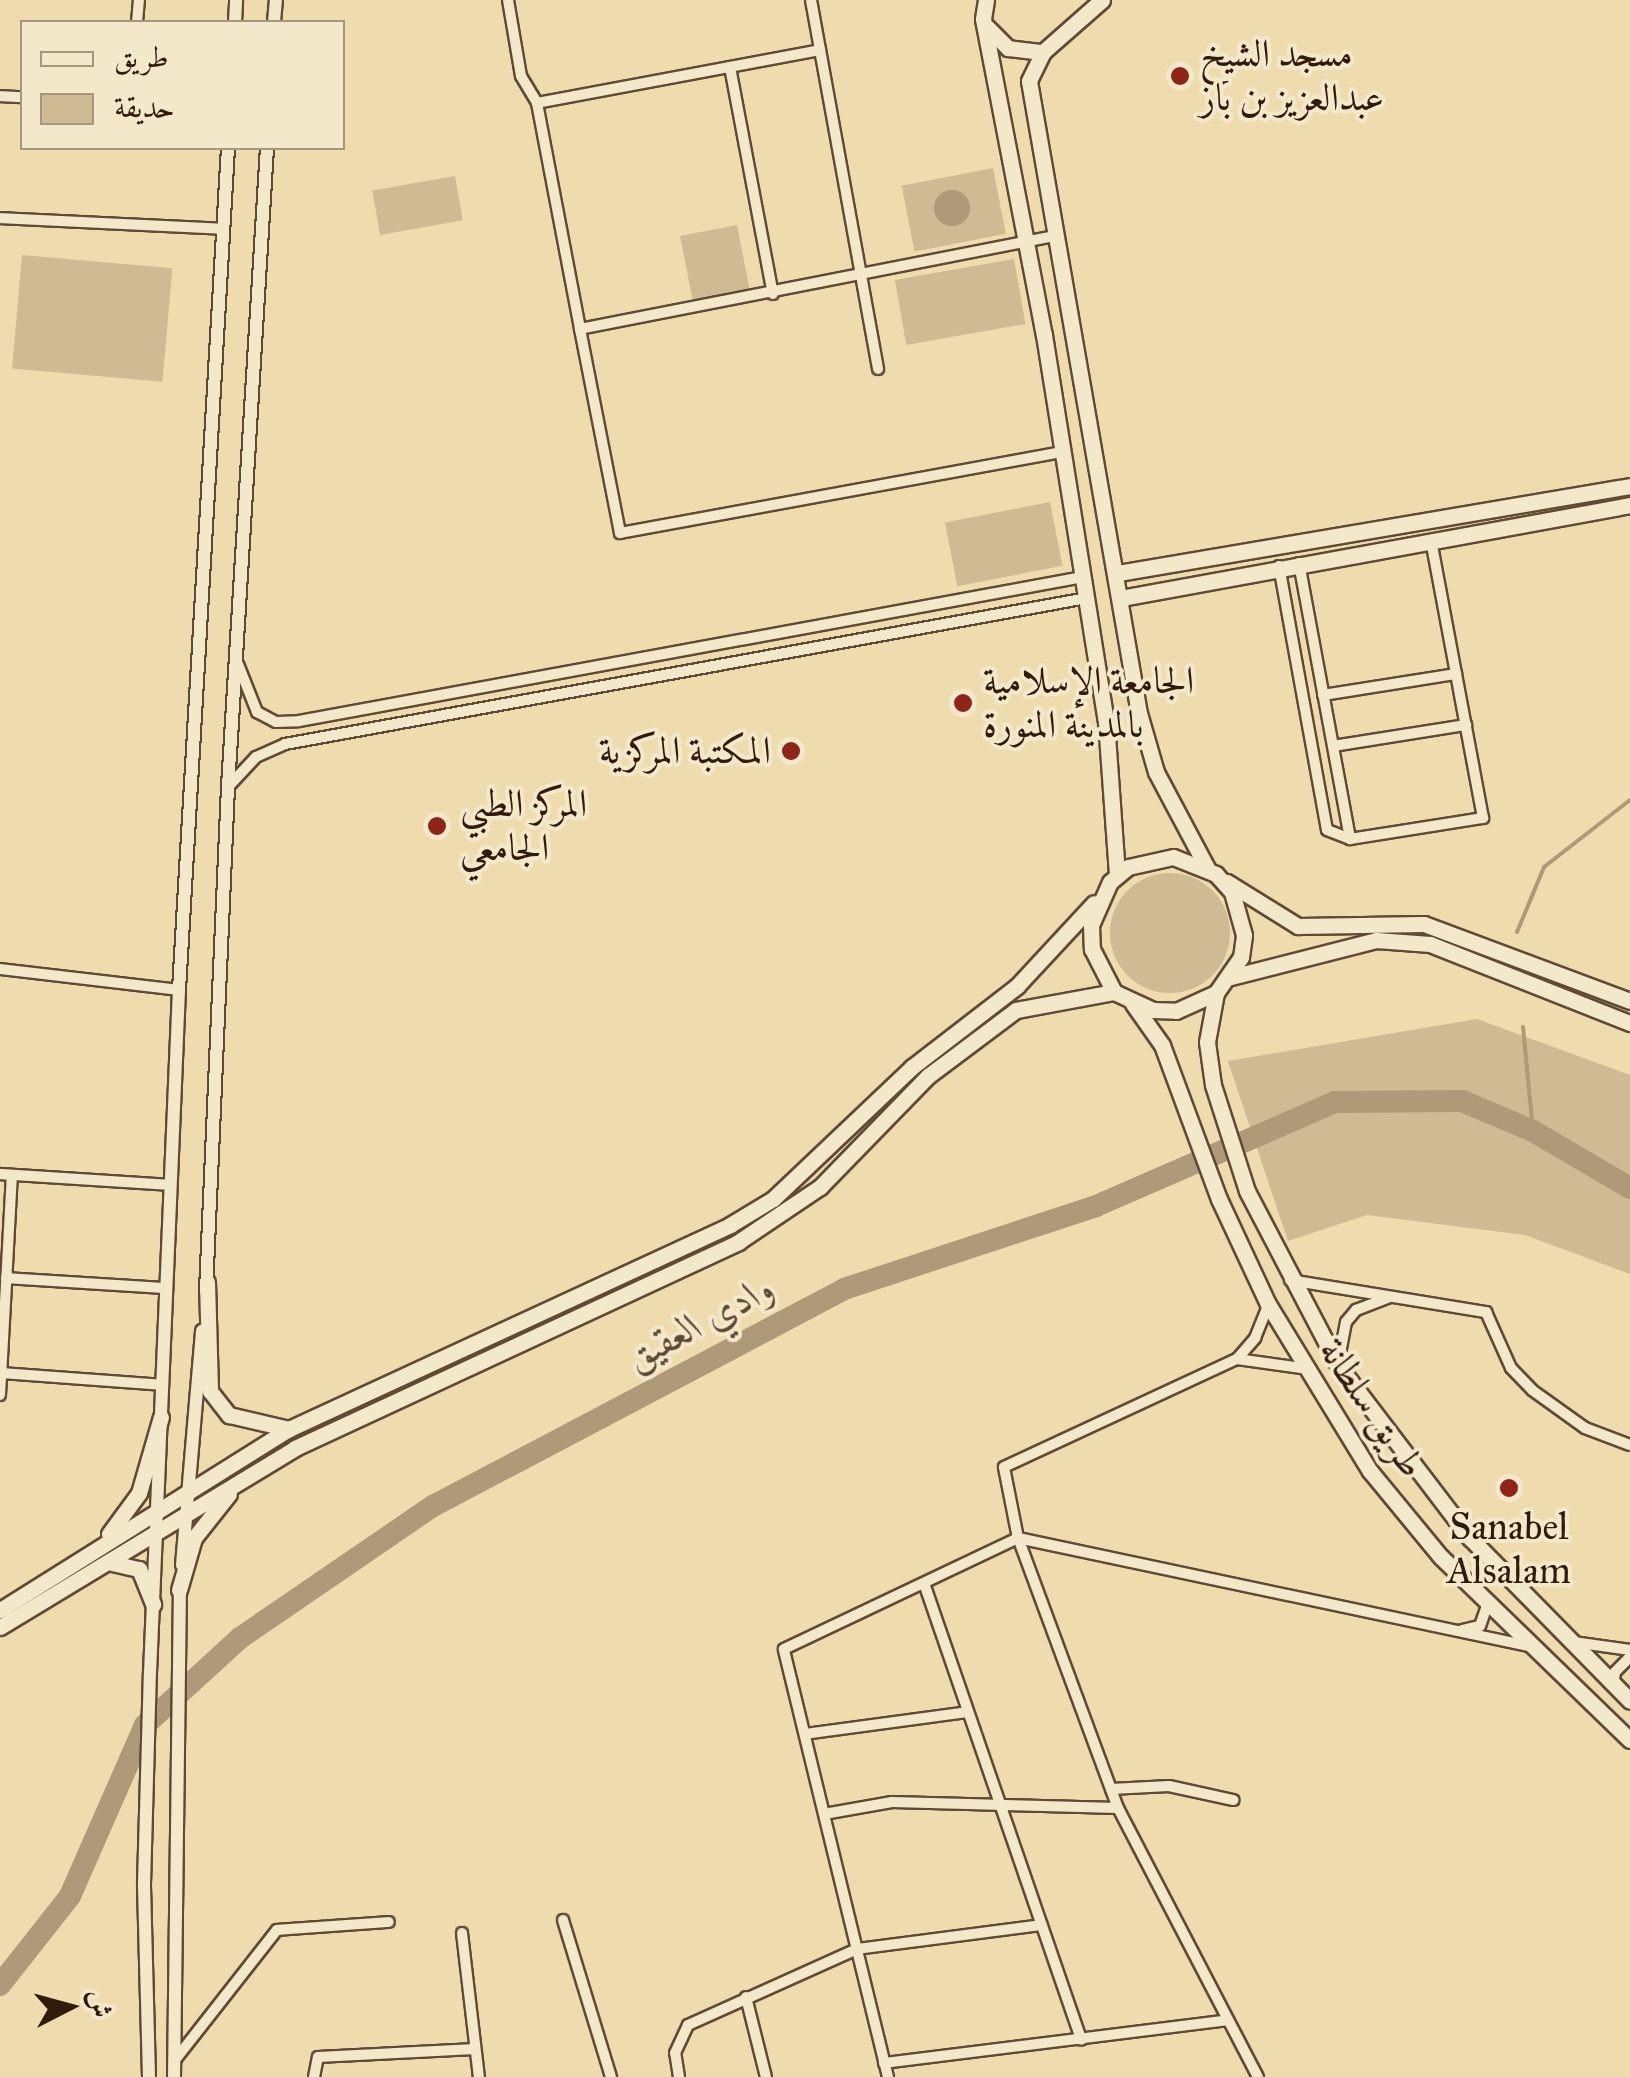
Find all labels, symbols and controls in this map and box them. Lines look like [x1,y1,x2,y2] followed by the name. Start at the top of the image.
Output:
[20,20,345,150] legend
[1200,31,1384,120] place label: مسجد الشيخ عبدالعزيز بن باز
[114,39,169,75] text: طريق
[1169,65,1191,87] marker: مسجد الشيخ عبدالعزيز بن باز
[114,89,175,125] text: حديقة
[983,658,1194,748] place label: الجامعة الإسلامية بالمدينة المنورة
[952,692,974,714] marker: الجامعة الإسلامية بالمدينة المنورة
[599,728,771,774] place label: المكتبة المركزية
[780,740,802,762] marker: المكتبة المركزية
[460,781,587,871] place label: المركز الطبي الجامعي
[424,813,450,839] marker: المركز الطبي الجامعي
[617,1263,783,1381] water label: وادي العقيق
[1309,1330,1435,1486] street label: طريق سلطانة
[1498,1477,1520,1499] marker: Sanabel Alsalam
[1447,1504,1571,1594] place label: Sanabel Alsalam
[20,1957,120,2057] north arrow
[81,1988,119,2019] text: ش

